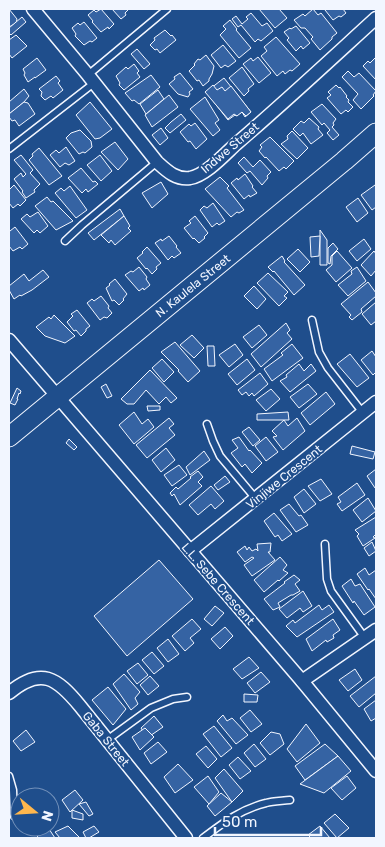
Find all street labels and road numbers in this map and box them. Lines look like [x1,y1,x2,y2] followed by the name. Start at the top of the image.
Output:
[198,119,262,176] street label: Indwe Street
[153,251,233,320] street label: N. Kaulela Street
[243,442,325,512] street label: Vinjiwe Crescent
[179,540,258,628] street label: L.L. Sebe Crescent
[80,709,132,769] street label: Gaba Street

